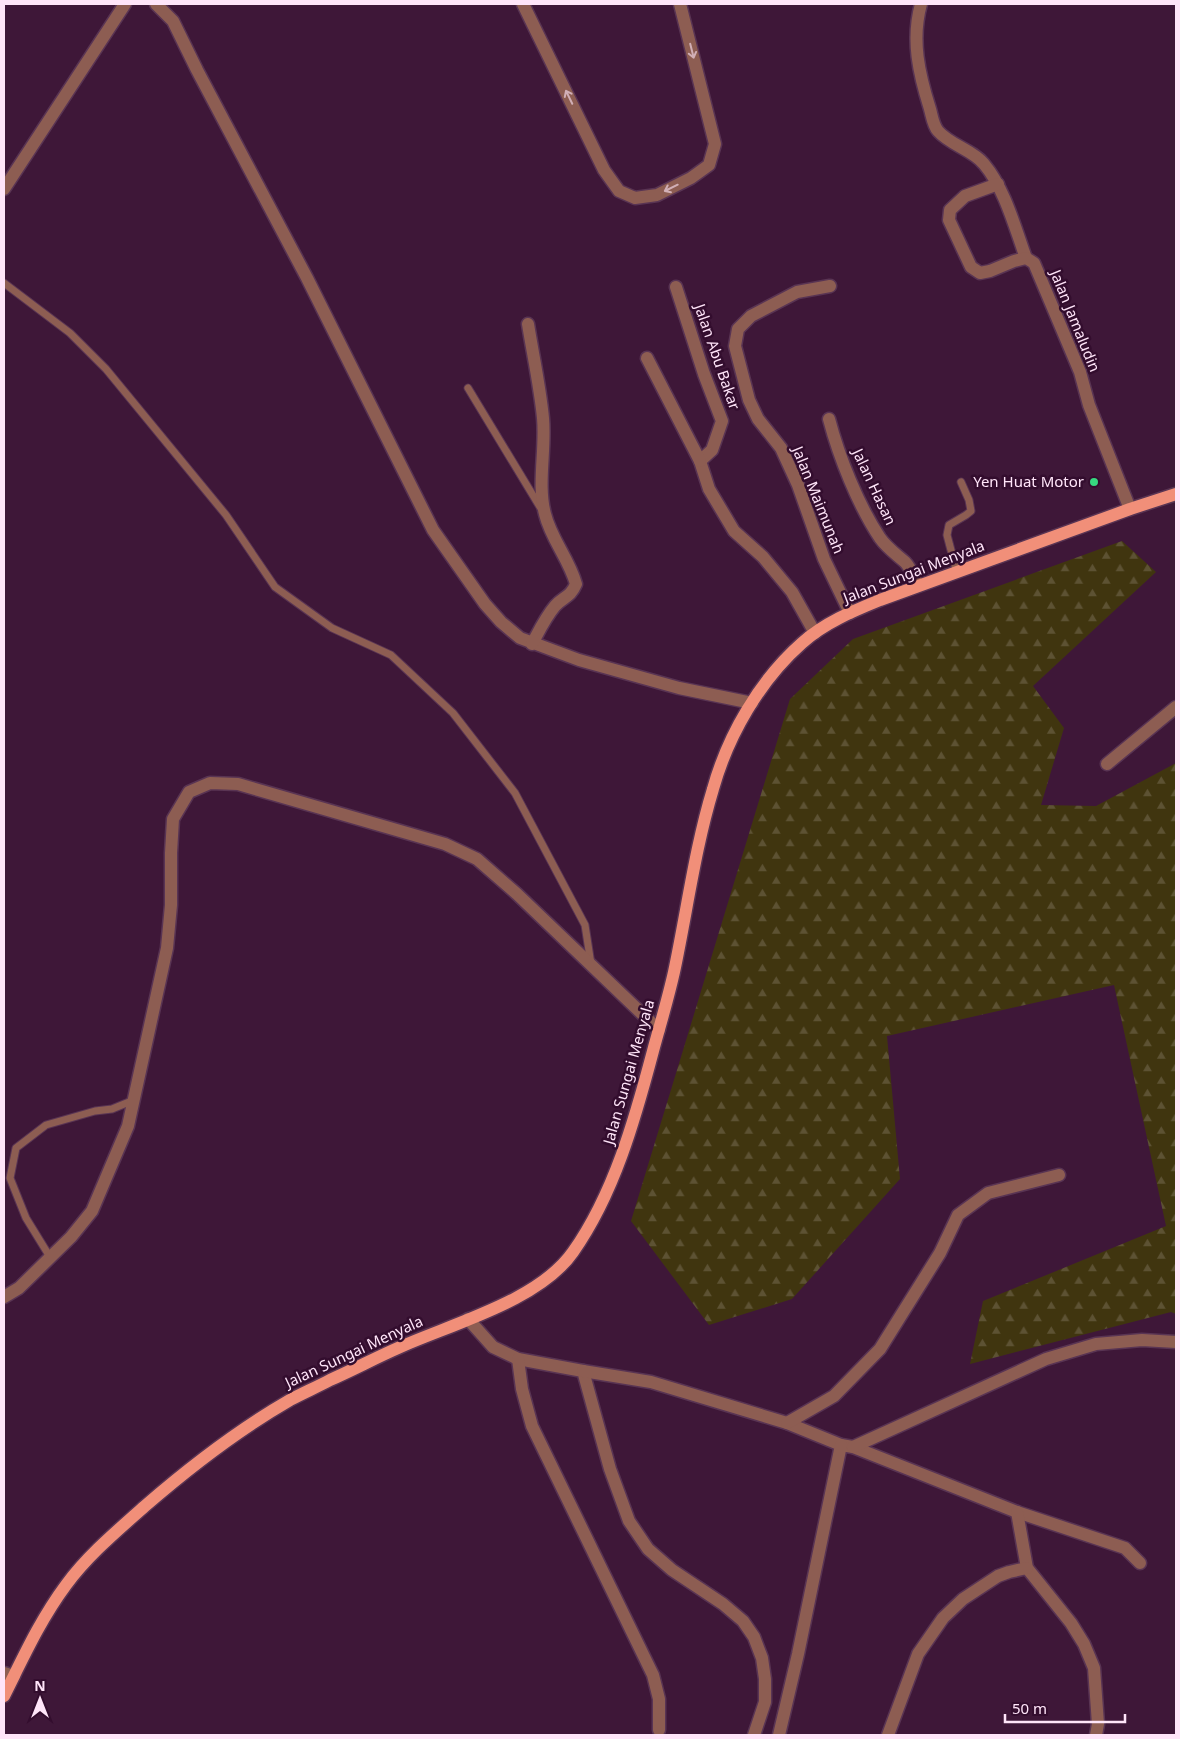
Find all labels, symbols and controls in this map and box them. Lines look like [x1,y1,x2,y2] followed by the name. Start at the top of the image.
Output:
[688,42,697,58] one-way arrow
[564,90,573,105] one-way arrow
[664,184,679,193] one-way arrow
[1046,265,1106,375] street label: Jalan Jamaludin
[690,299,745,412] street label: Jalan Abu Bakar
[788,441,850,556] street label: Jalan Maimunah
[848,443,901,528] street label: Jalan Hasan
[973,471,1084,491] place label: Yen Huat Motor
[1088,476,1100,488] marker: Yen Huat Motor
[838,535,987,608] street label: Jalan Sungai Menyala
[597,997,658,1148] street label: Jalan Sungai Menyala
[280,1310,426,1393] street label: Jalan Sungai Menyala
[15,1674,65,1724] north arrow
[34,1676,46,1695] text: N
[1005,1692,1125,1724] scale bar
[1012,1698,1047,1718] text: 50 m

